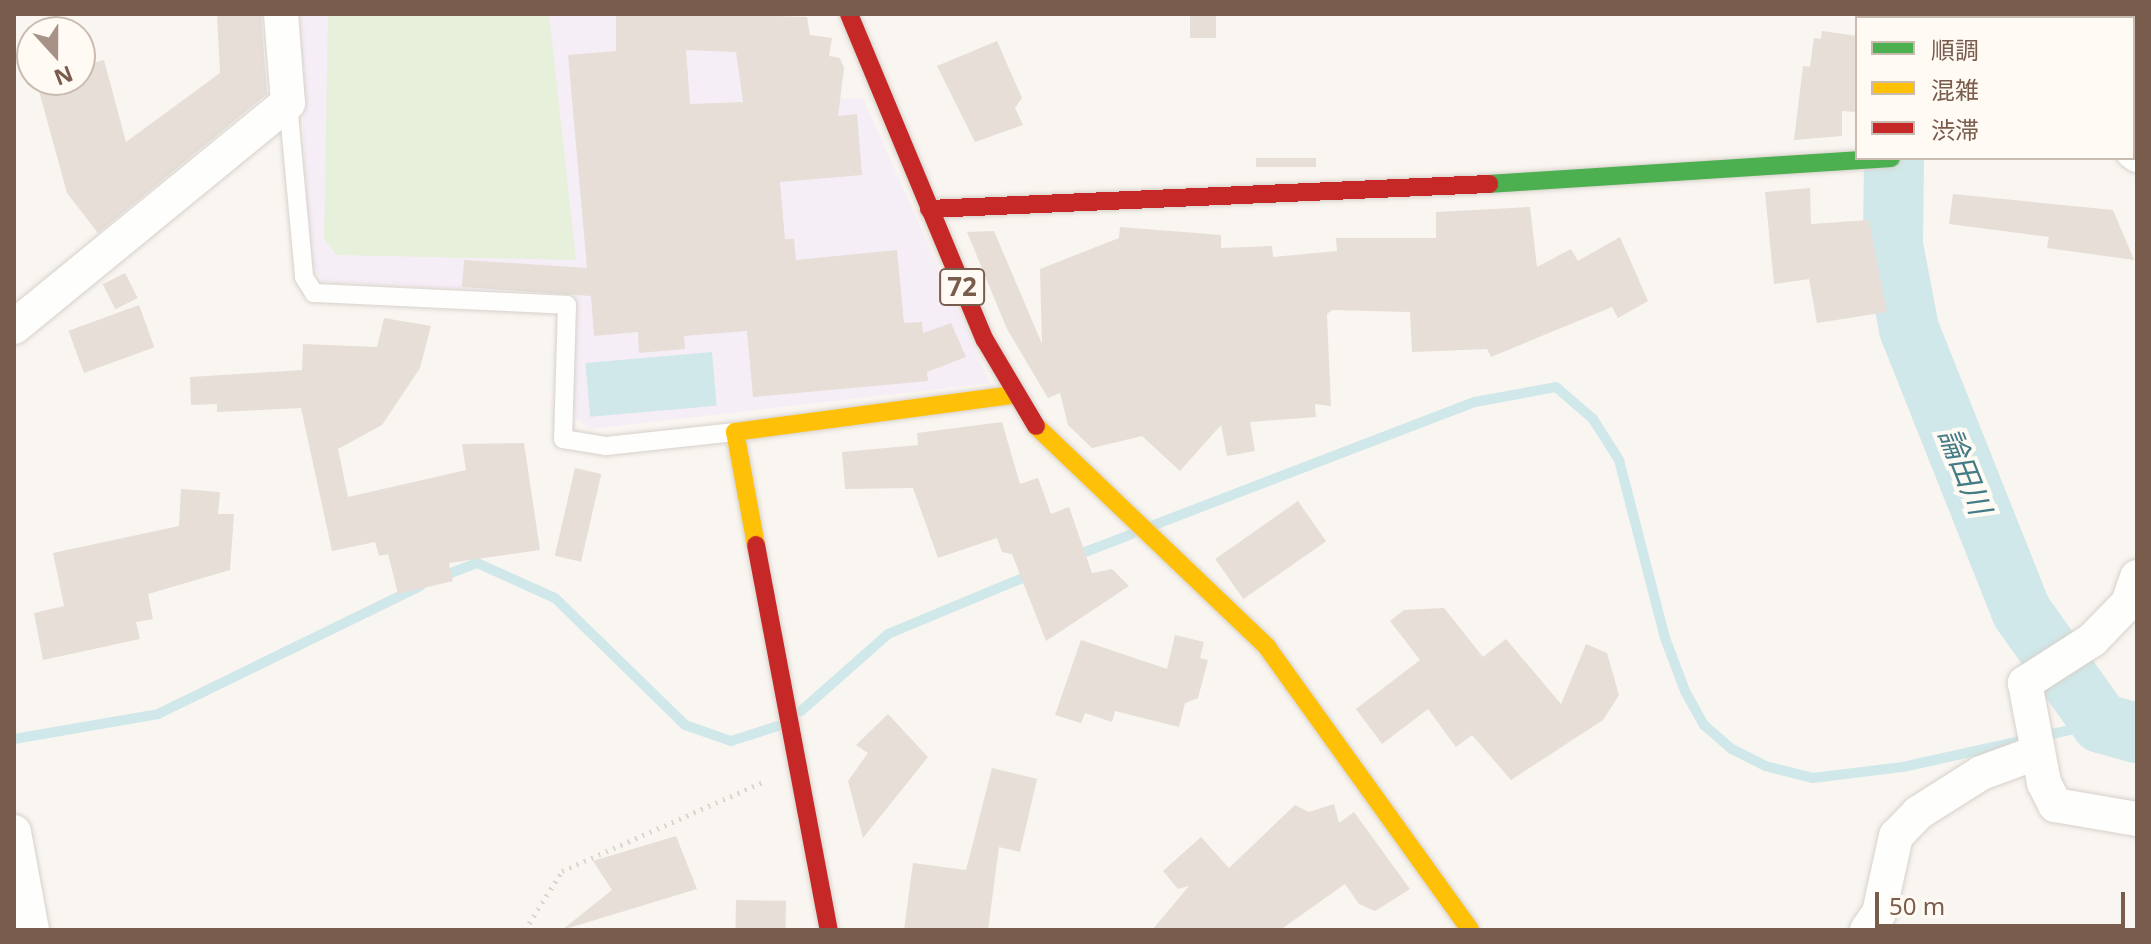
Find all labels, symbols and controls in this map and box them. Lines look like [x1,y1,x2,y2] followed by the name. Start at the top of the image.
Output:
[16,16,96,96] north arrow
[1855,16,2135,160] legend
[1931,33,1979,66] text: 順調
[50,59,78,94] text: N
[1931,73,1979,106] text: 混雑
[1931,113,1979,146] text: 渋滞
[938,265,986,309] road number: 72
[1931,423,1999,519] water label: 論田川
[1879,876,2129,926] scale bar
[1889,889,1945,922] text: 50 m

